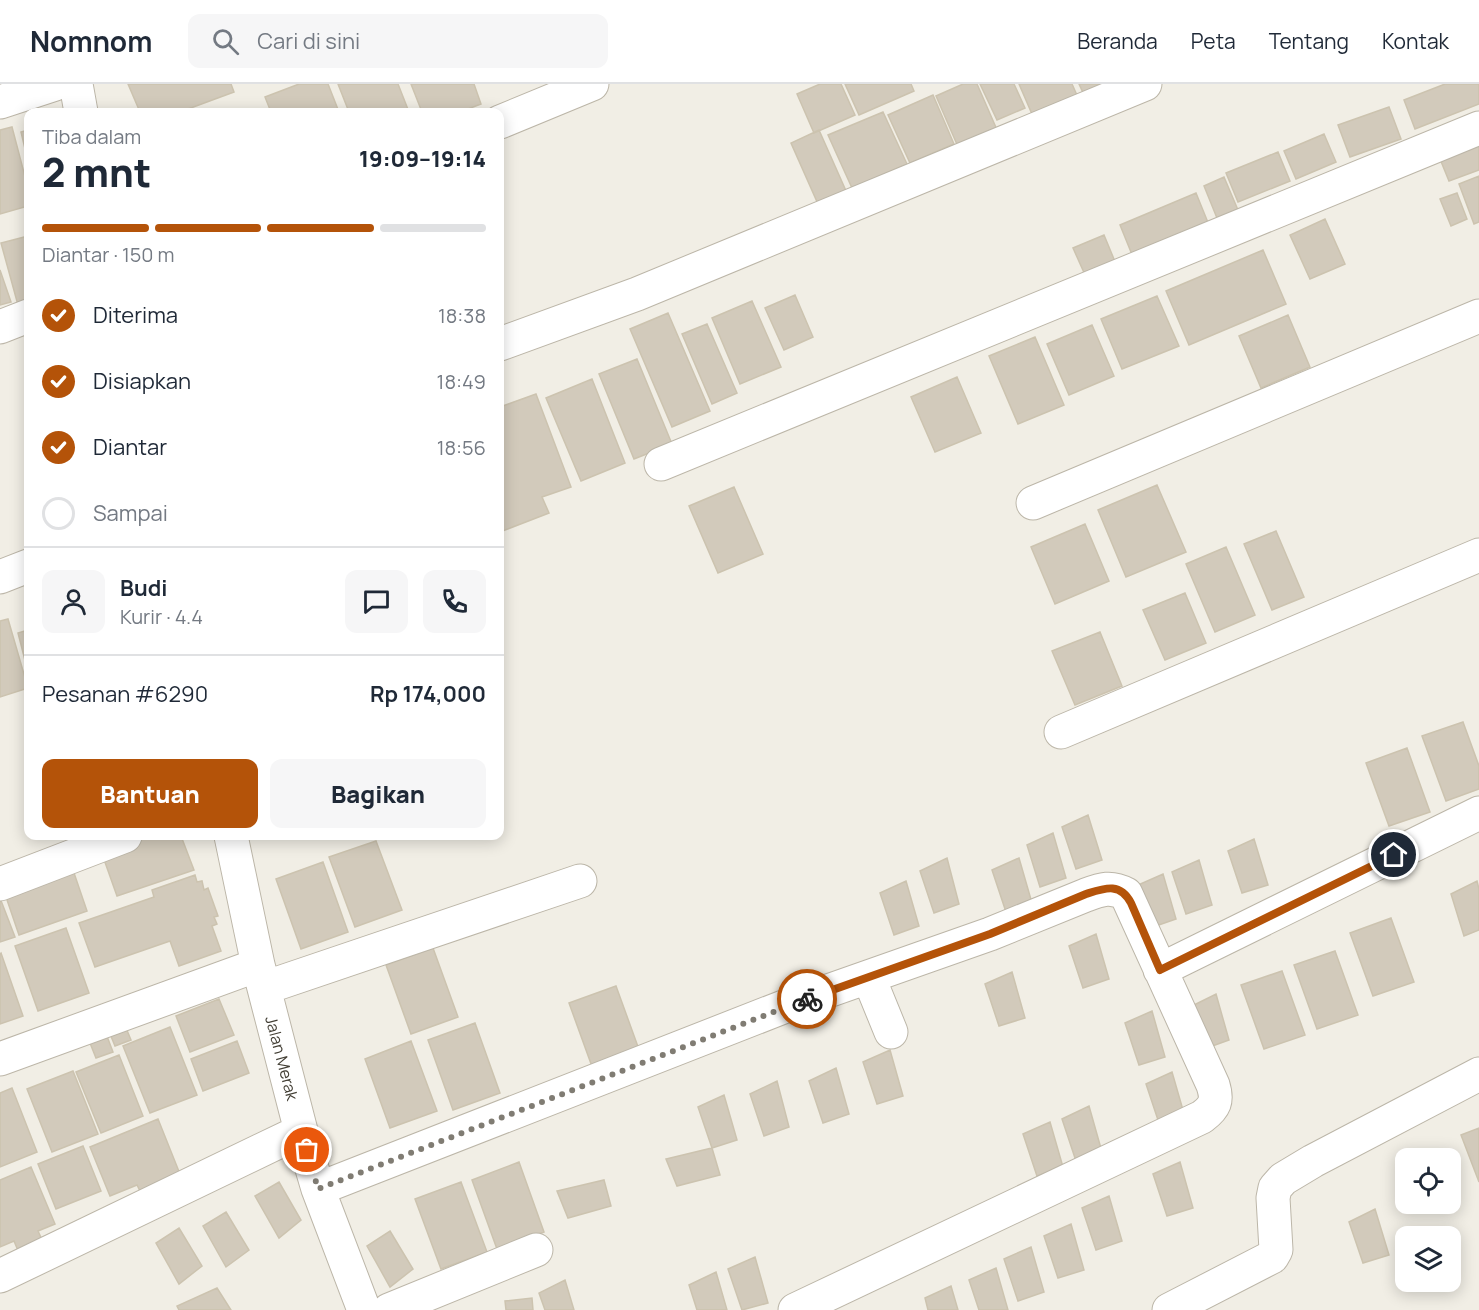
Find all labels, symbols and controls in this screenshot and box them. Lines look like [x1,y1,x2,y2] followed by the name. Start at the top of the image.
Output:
[188,14,608,68] search box
[30,22,152,60] text: Nomnom
[209,25,242,58] icon: search
[257,26,360,56] text: Cari di sini
[1077,27,1158,55] text: Beranda
[1191,27,1236,55] text: Peta
[1269,27,1349,55] text: Tentang
[1382,27,1449,55] text: Kontak
[42,123,141,150] text: Tiba dalam
[359,144,486,174] text: 19:09–19:14
[42,145,151,199] text: 2 mnt
[42,241,174,268] text: Diantar · 150 m
[42,299,75,332] icon: check
[93,300,178,330] text: Diterima
[438,302,486,329] text: 18:38
[42,365,75,398] icon: check
[93,366,191,396] text: Disiapkan
[437,368,486,395] text: 18:49
[42,431,75,464] icon: check
[93,432,167,462] text: Diantar
[437,434,486,461] text: 18:56
[93,498,168,528] text: Sampai
[42,570,105,633] button: person
[345,570,408,633] button: chat
[423,570,486,633] button: phone
[120,573,167,603] text: Budi
[120,603,203,630] text: Kurir · 4.4
[42,679,208,709] text: Pesanan #6290
[370,679,486,709] text: Rp 174,000
[42,759,258,828] button: Bantuan
[270,759,486,828] button: Bagikan
[1368,829,1419,880] pin
[1377,838,1410,871] icon: home
[777,969,837,1029] courier
[791,983,824,1016] icon: bike
[260,1013,304,1104] street label: Jalan Merak
[281,1124,332,1175] pin
[290,1133,323,1166] icon: bag
[1395,1148,1461,1292] map controls
[1395,1148,1461,1214] button: locate
[1395,1226,1461,1292] button: layers

